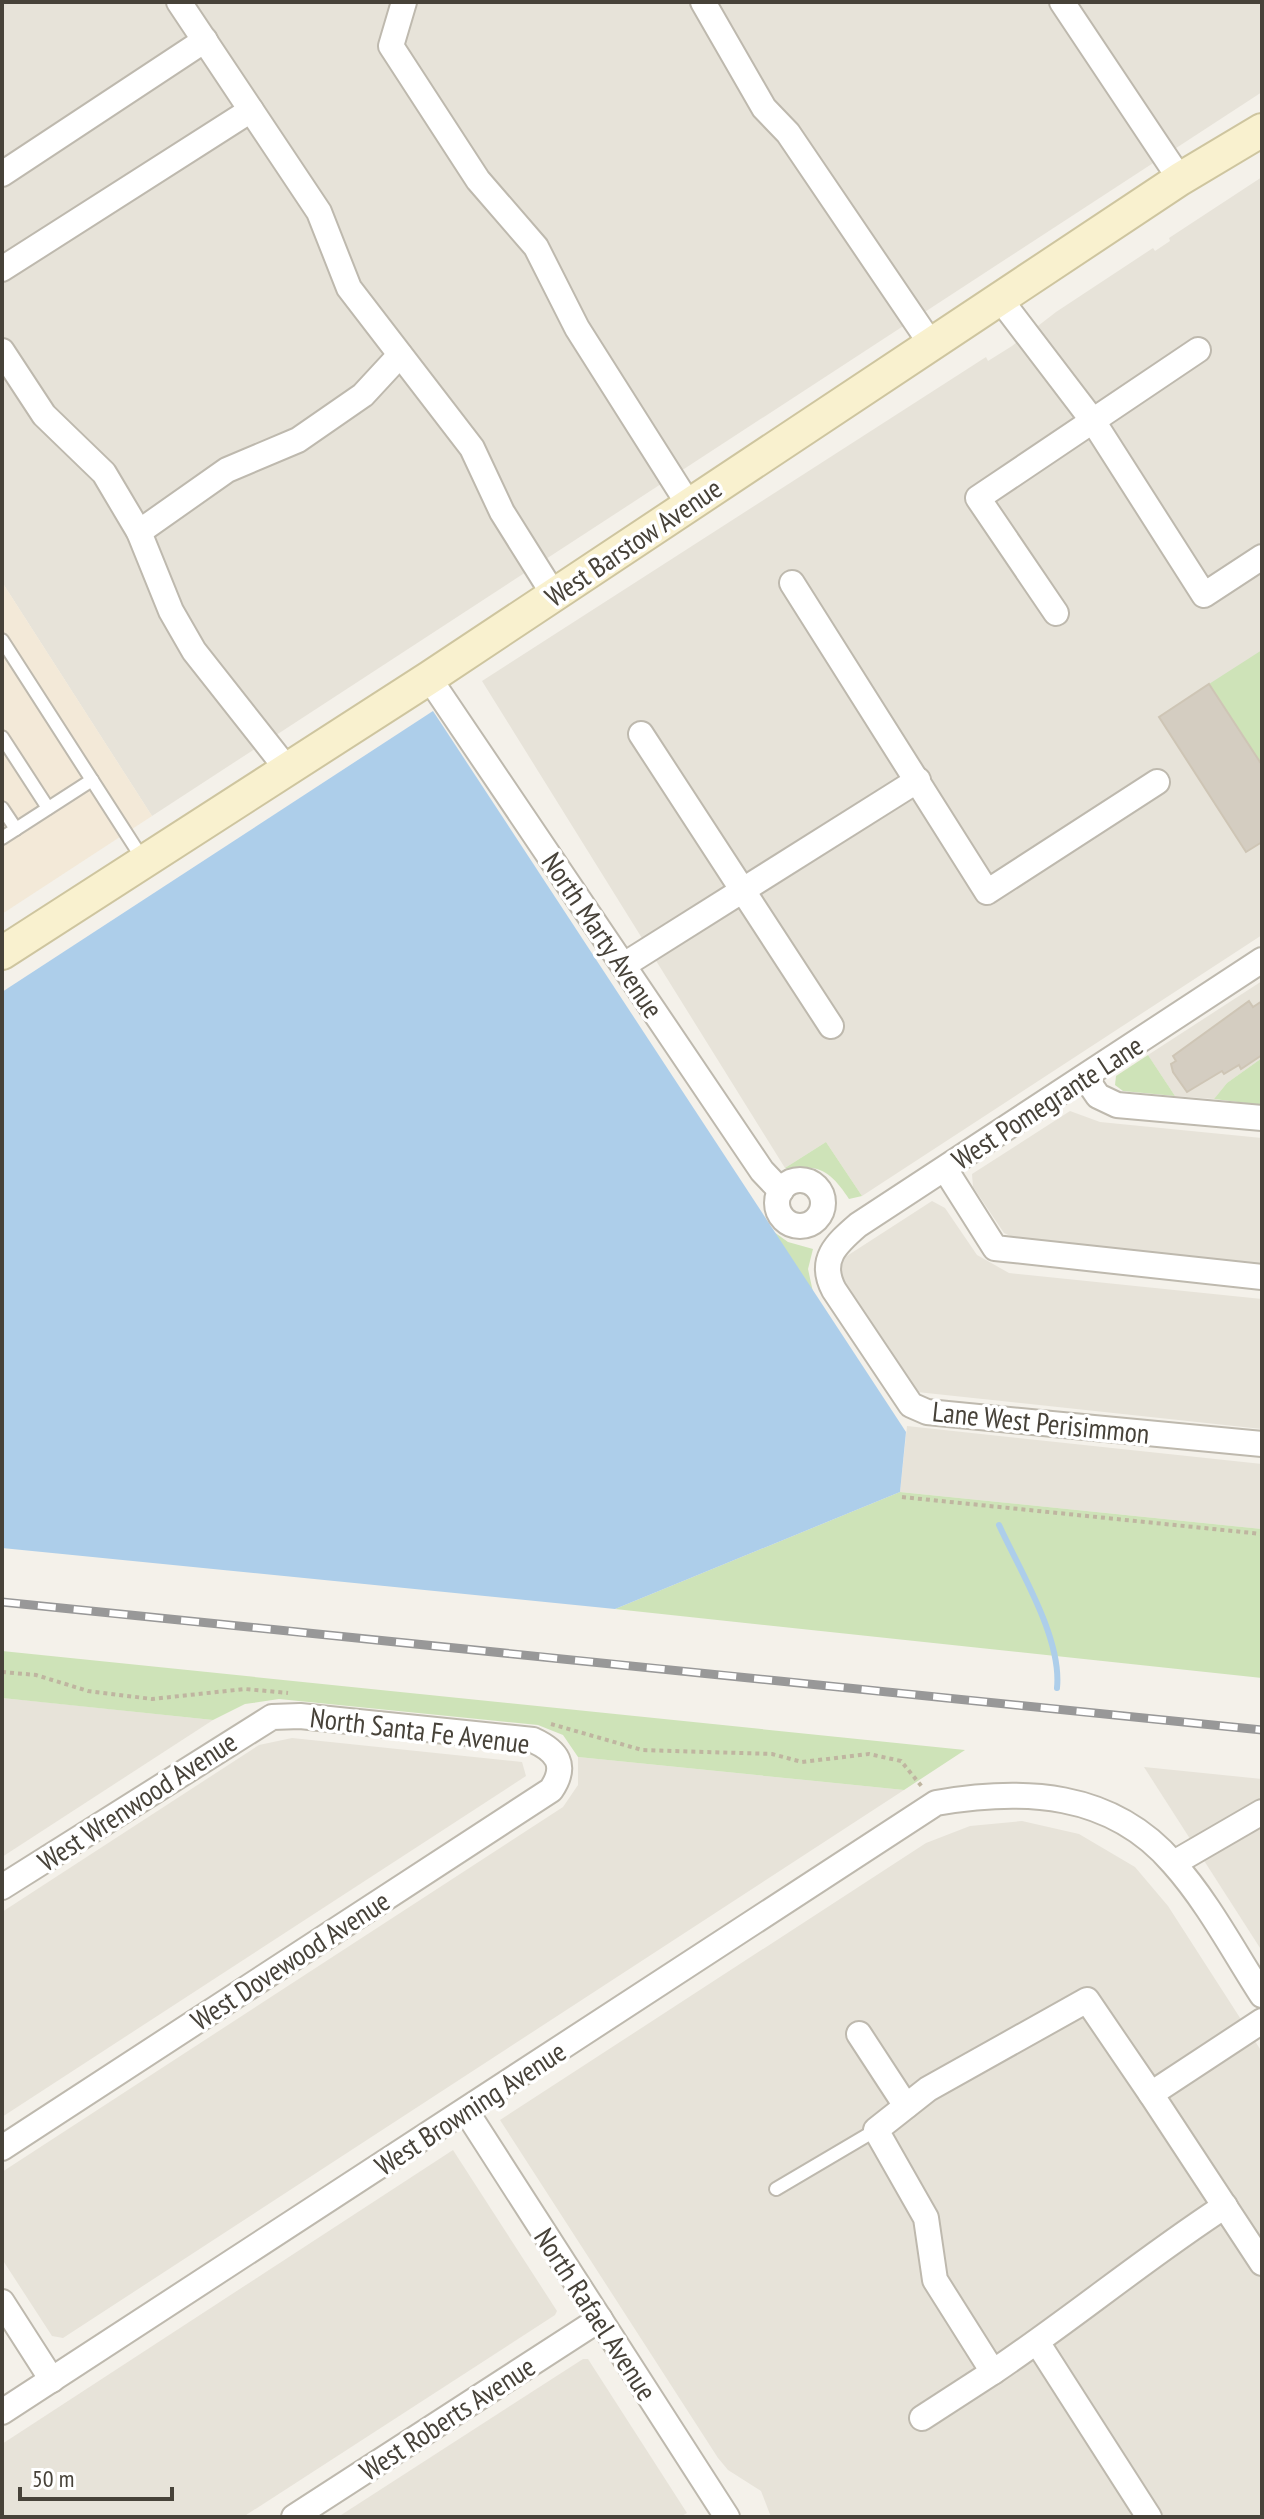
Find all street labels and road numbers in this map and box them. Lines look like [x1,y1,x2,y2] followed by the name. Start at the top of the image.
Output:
[538,469,728,615] street label: West Barstow Avenue
[534,845,672,1025] street label: North Marty Avenue
[944,1026,1150,1178] street label: West Pomegrante Lane
[931,1392,1151,1452] street label: Lane West Perisimmon
[308,1698,532,1762] street label: North Santa Fe Avenue
[30,1723,244,1879] street label: West Wrenwood Avenue
[184,1882,396,2038] street label: West Dovewood Avenue
[367,2032,573,2184] street label: West Browning Avenue
[526,2221,666,2407] street label: North Rafael Avenue
[352,2347,542,2489] street label: West Roberts Avenue

